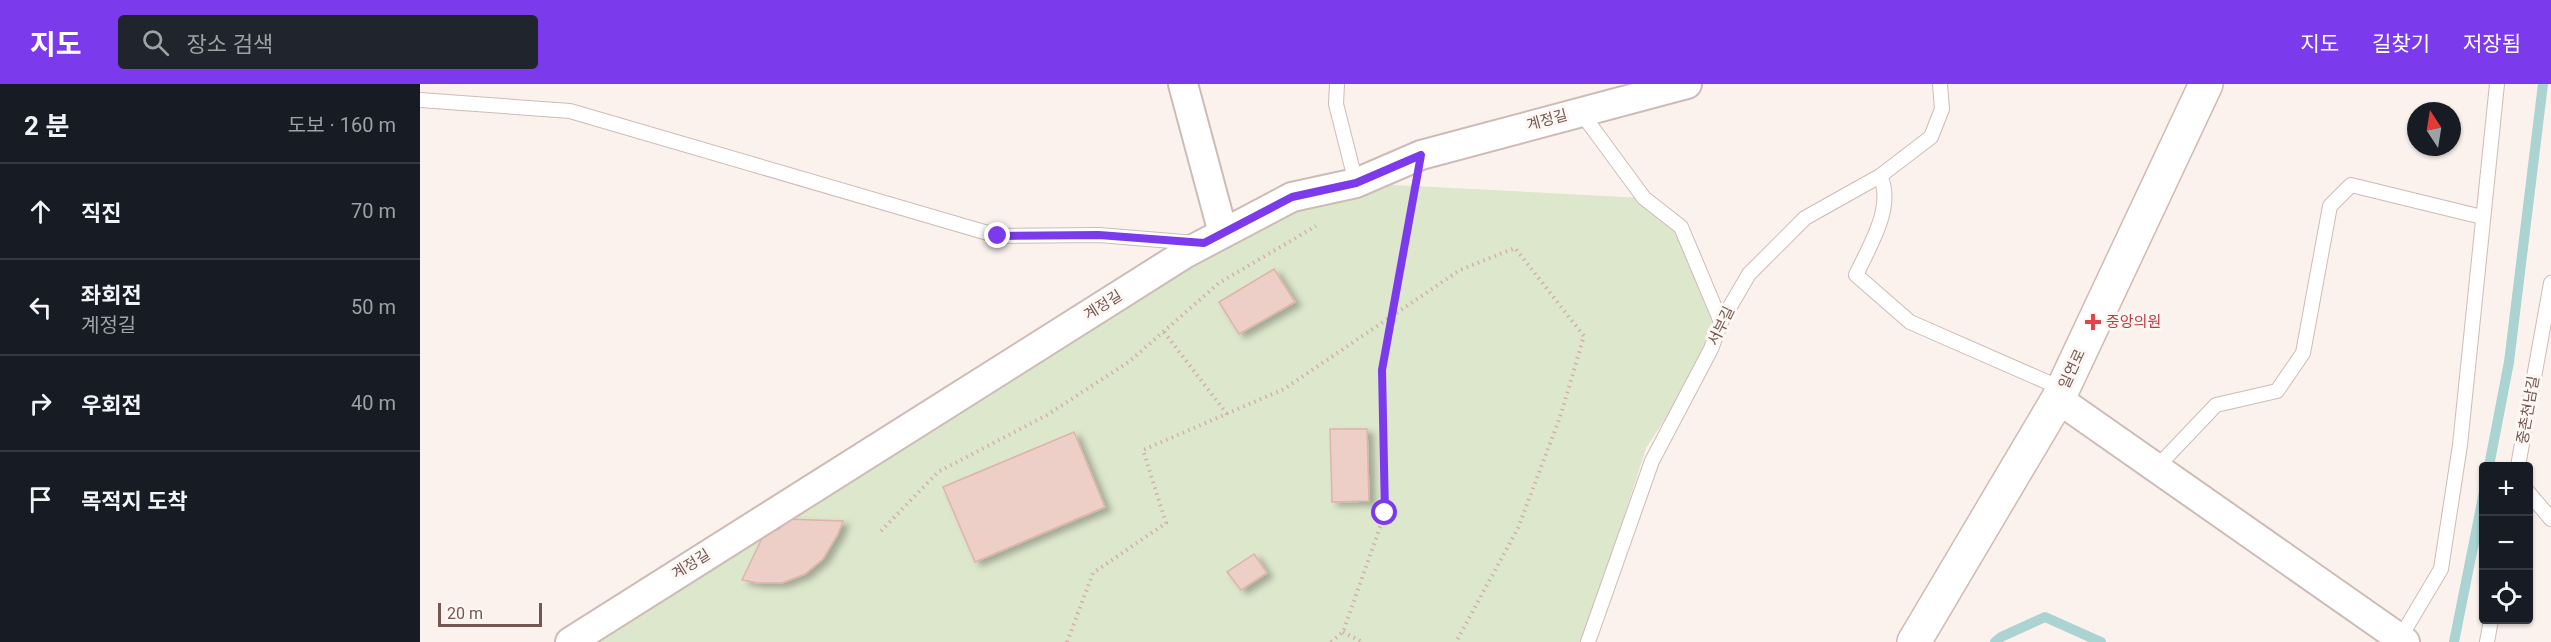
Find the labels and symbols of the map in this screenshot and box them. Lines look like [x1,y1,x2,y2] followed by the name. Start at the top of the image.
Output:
[2407,102,2461,156] north arrow
[1525,106,1569,134] street label: 계정길
[984,222,1010,248] route end
[1081,286,1125,324] street label: 계정길
[1704,303,1738,349] street label: 서부길
[2084,313,2102,331] marker: 중앙의원
[2106,313,2161,331] place label: 중앙의원
[2055,346,2089,392] street label: 일연로
[2513,374,2543,446] street label: 중촌천남길
[1371,499,1397,525] route start
[669,545,713,583] street label: 계정길
[438,600,542,628] scale bar

